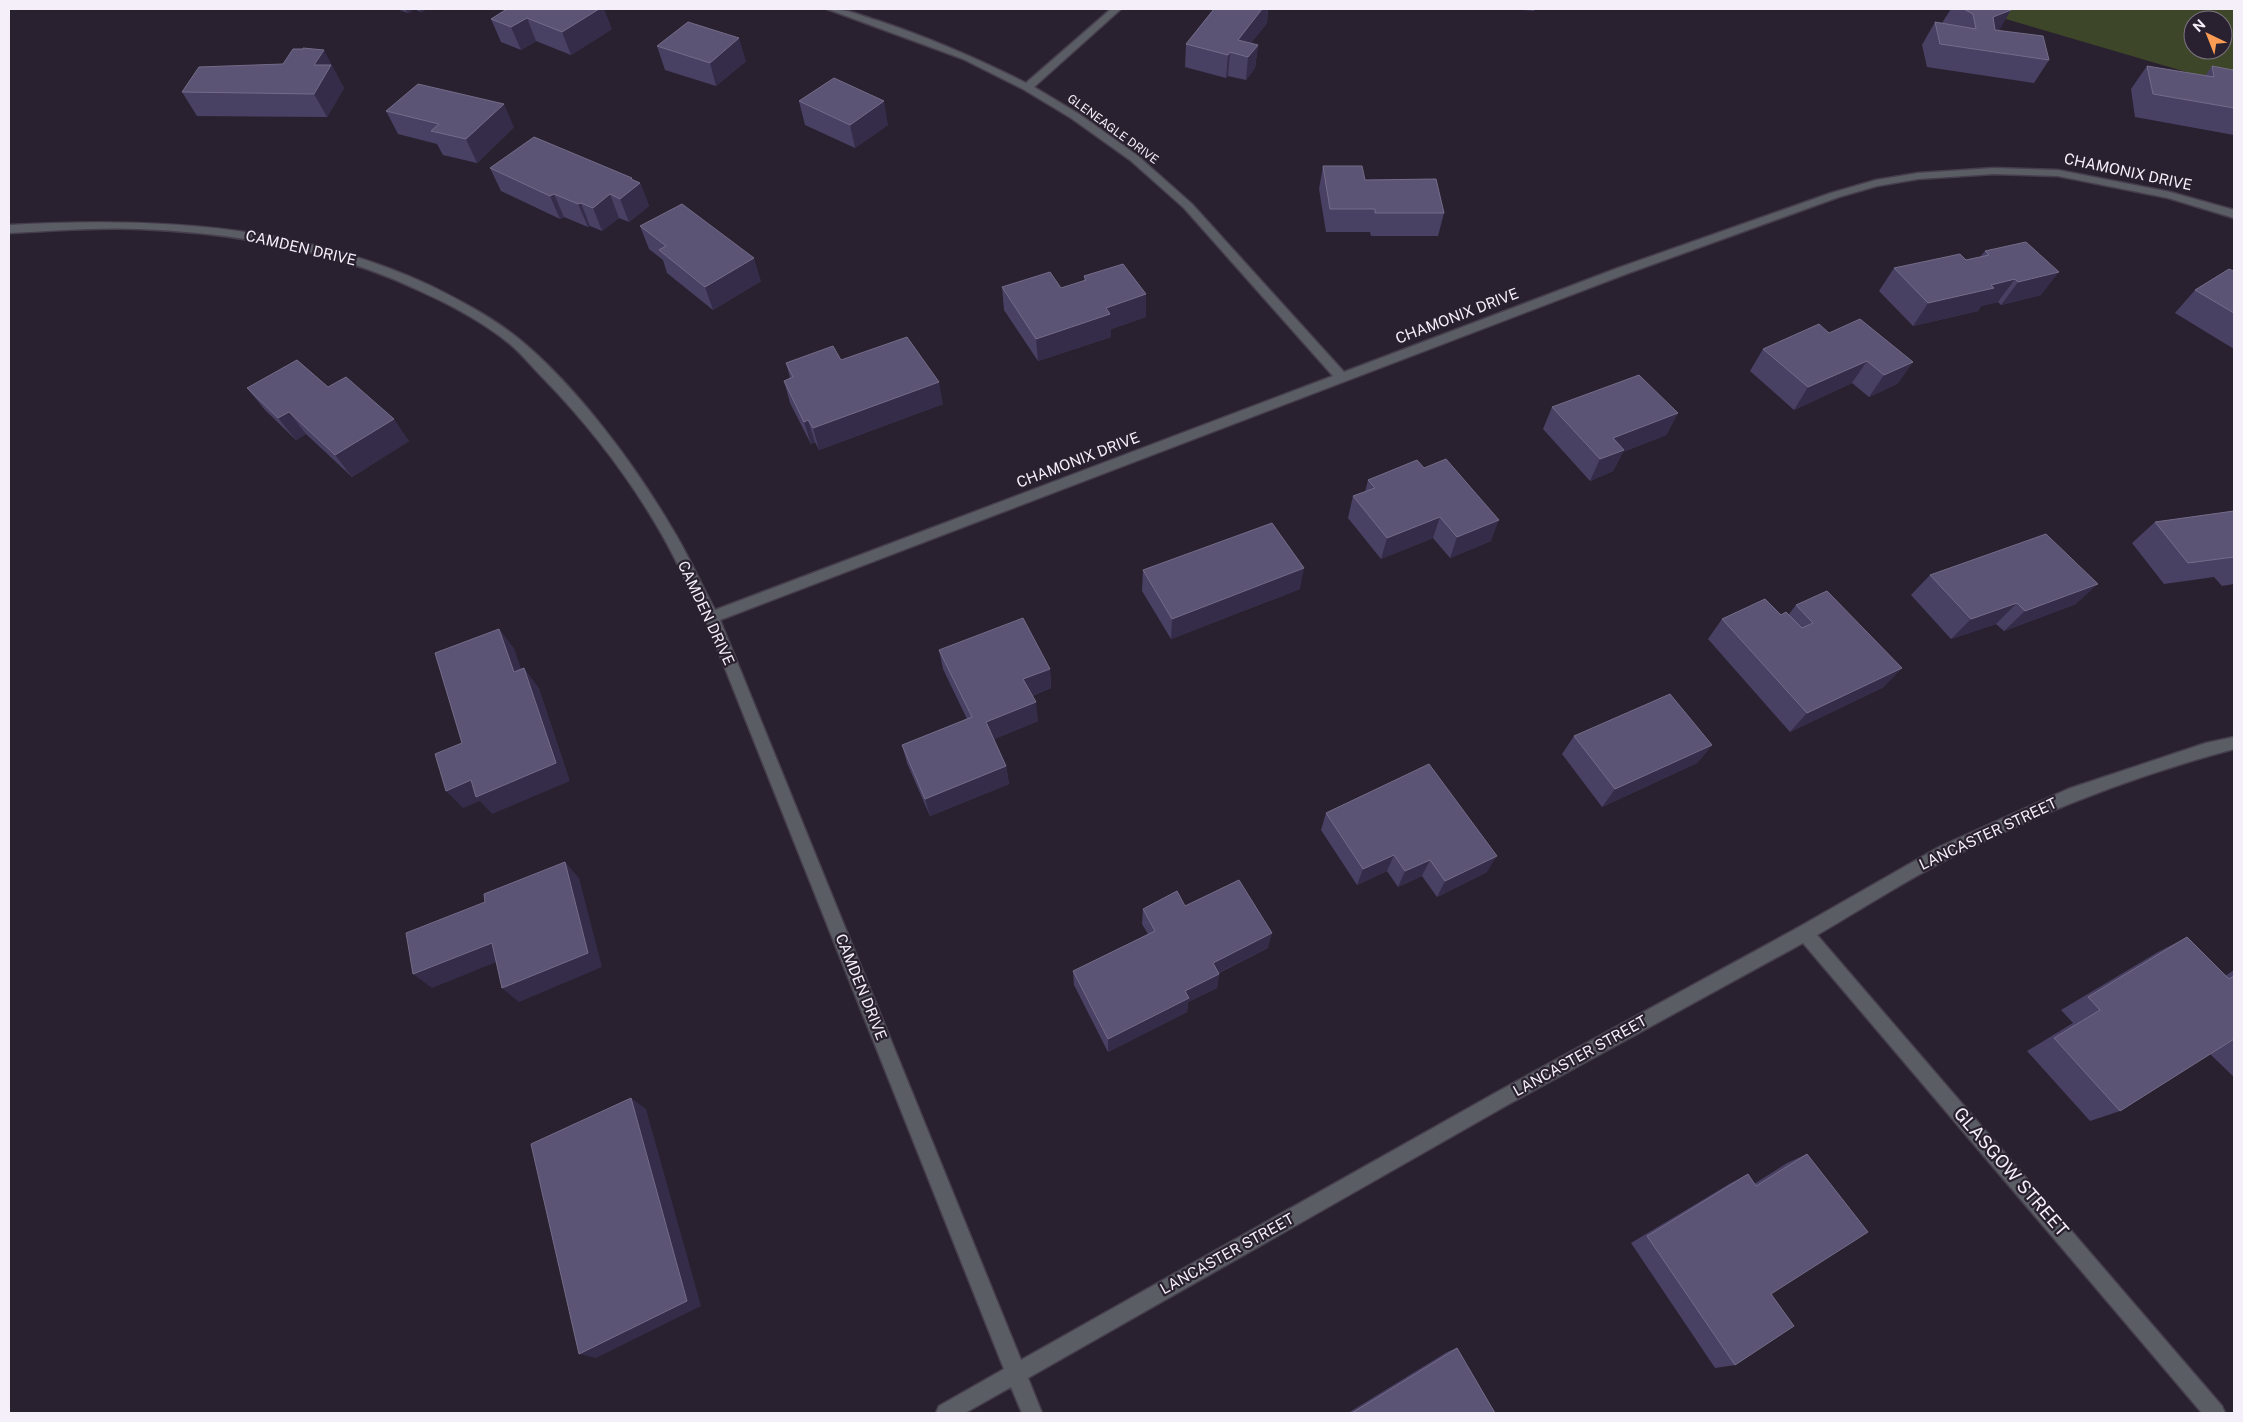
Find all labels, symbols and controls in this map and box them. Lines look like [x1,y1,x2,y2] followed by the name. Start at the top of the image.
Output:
[2183,10,2233,60] north arrow
[2190,16,2209,35] text: N
[1065,91,1161,167] street label: GLENEAGLE DRIVE
[2063,150,2194,193] street label: CHAMONIX DRIVE
[244,227,358,269] street label: CAMDEN DRIVE
[1393,284,1521,347] street label: CHAMONIX DRIVE
[1014,428,1142,491] street label: CHAMONIX DRIVE
[675,558,738,668] street label: CAMDEN DRIVE
[1916,794,2059,873] street label: LANCASTER STREET
[832,931,891,1042] street label: CAMDEN DRIVE
[1510,1012,1650,1099] street label: LANCASTER STREET
[1950,1103,2073,1241] street label: GLASGOW STREET
[1157,1210,1297,1297] street label: LANCASTER STREET

